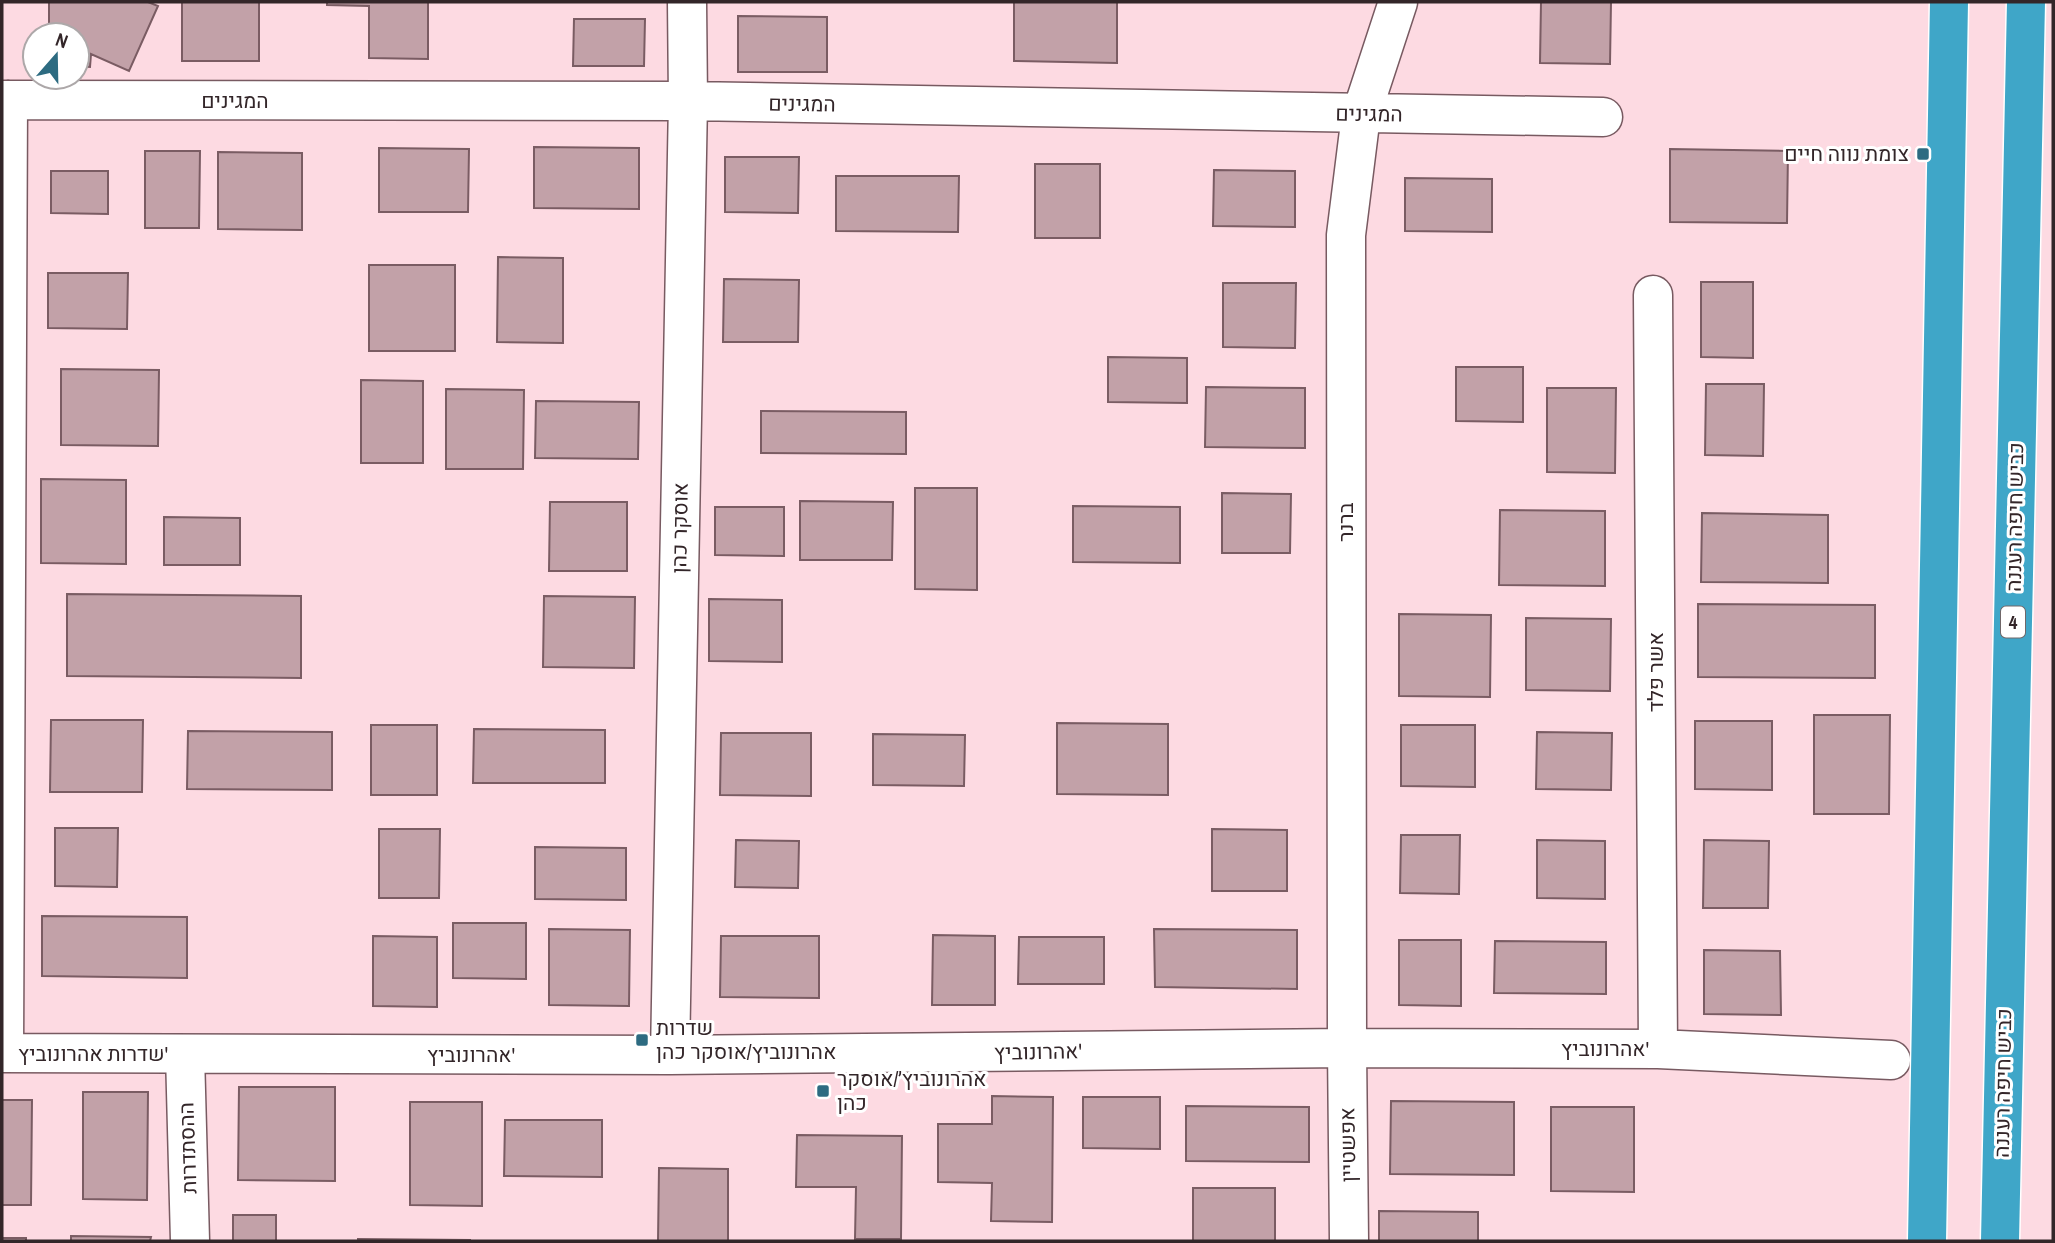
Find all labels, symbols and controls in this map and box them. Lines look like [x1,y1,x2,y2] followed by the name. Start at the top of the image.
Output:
[21,21,91,91] north arrow
[52,26,72,54] text: N
[201,86,269,115] street label: המגינים
[768,88,836,119] street label: המגינים
[1335,98,1403,129] street label: המגינים
[1784,139,1909,168] place label: צומת נווה חיים
[1915,146,1931,162] marker: צומת נווה חיים
[1999,442,2030,592] street label: כביש חיפה רעננה
[664,482,695,574] street label: אוסקר כהן
[1331,502,1360,542] street label: ברנר
[2001,607,2025,638] road number: 4
[1641,632,1670,712] street label: אשר פלד
[1987,1008,2018,1158] street label: כביש חיפה רעננה
[656,1013,836,1066] place label: שדרות אהרונוביץ/אוסקר כהן
[634,1032,650,1048] marker: שדרות אהרונוביץ/אוסקר כהן
[1561,1034,1649,1063] street label: אהרונוביץ'
[994,1036,1082,1067] street label: אהרונוביץ'
[18,1039,168,1068] street label: שדרות אהרונוביץ'
[427,1040,515,1069] street label: אהרונוביץ'
[837,1064,986,1117] place label: אהרונוביץ׳/אוסקר כהן
[815,1083,831,1099] marker: אהרונוביץ׳/אוסקר כהן
[171,1102,204,1194] street label: ההסתדרות
[1332,1107,1363,1183] street label: אפשטיין

